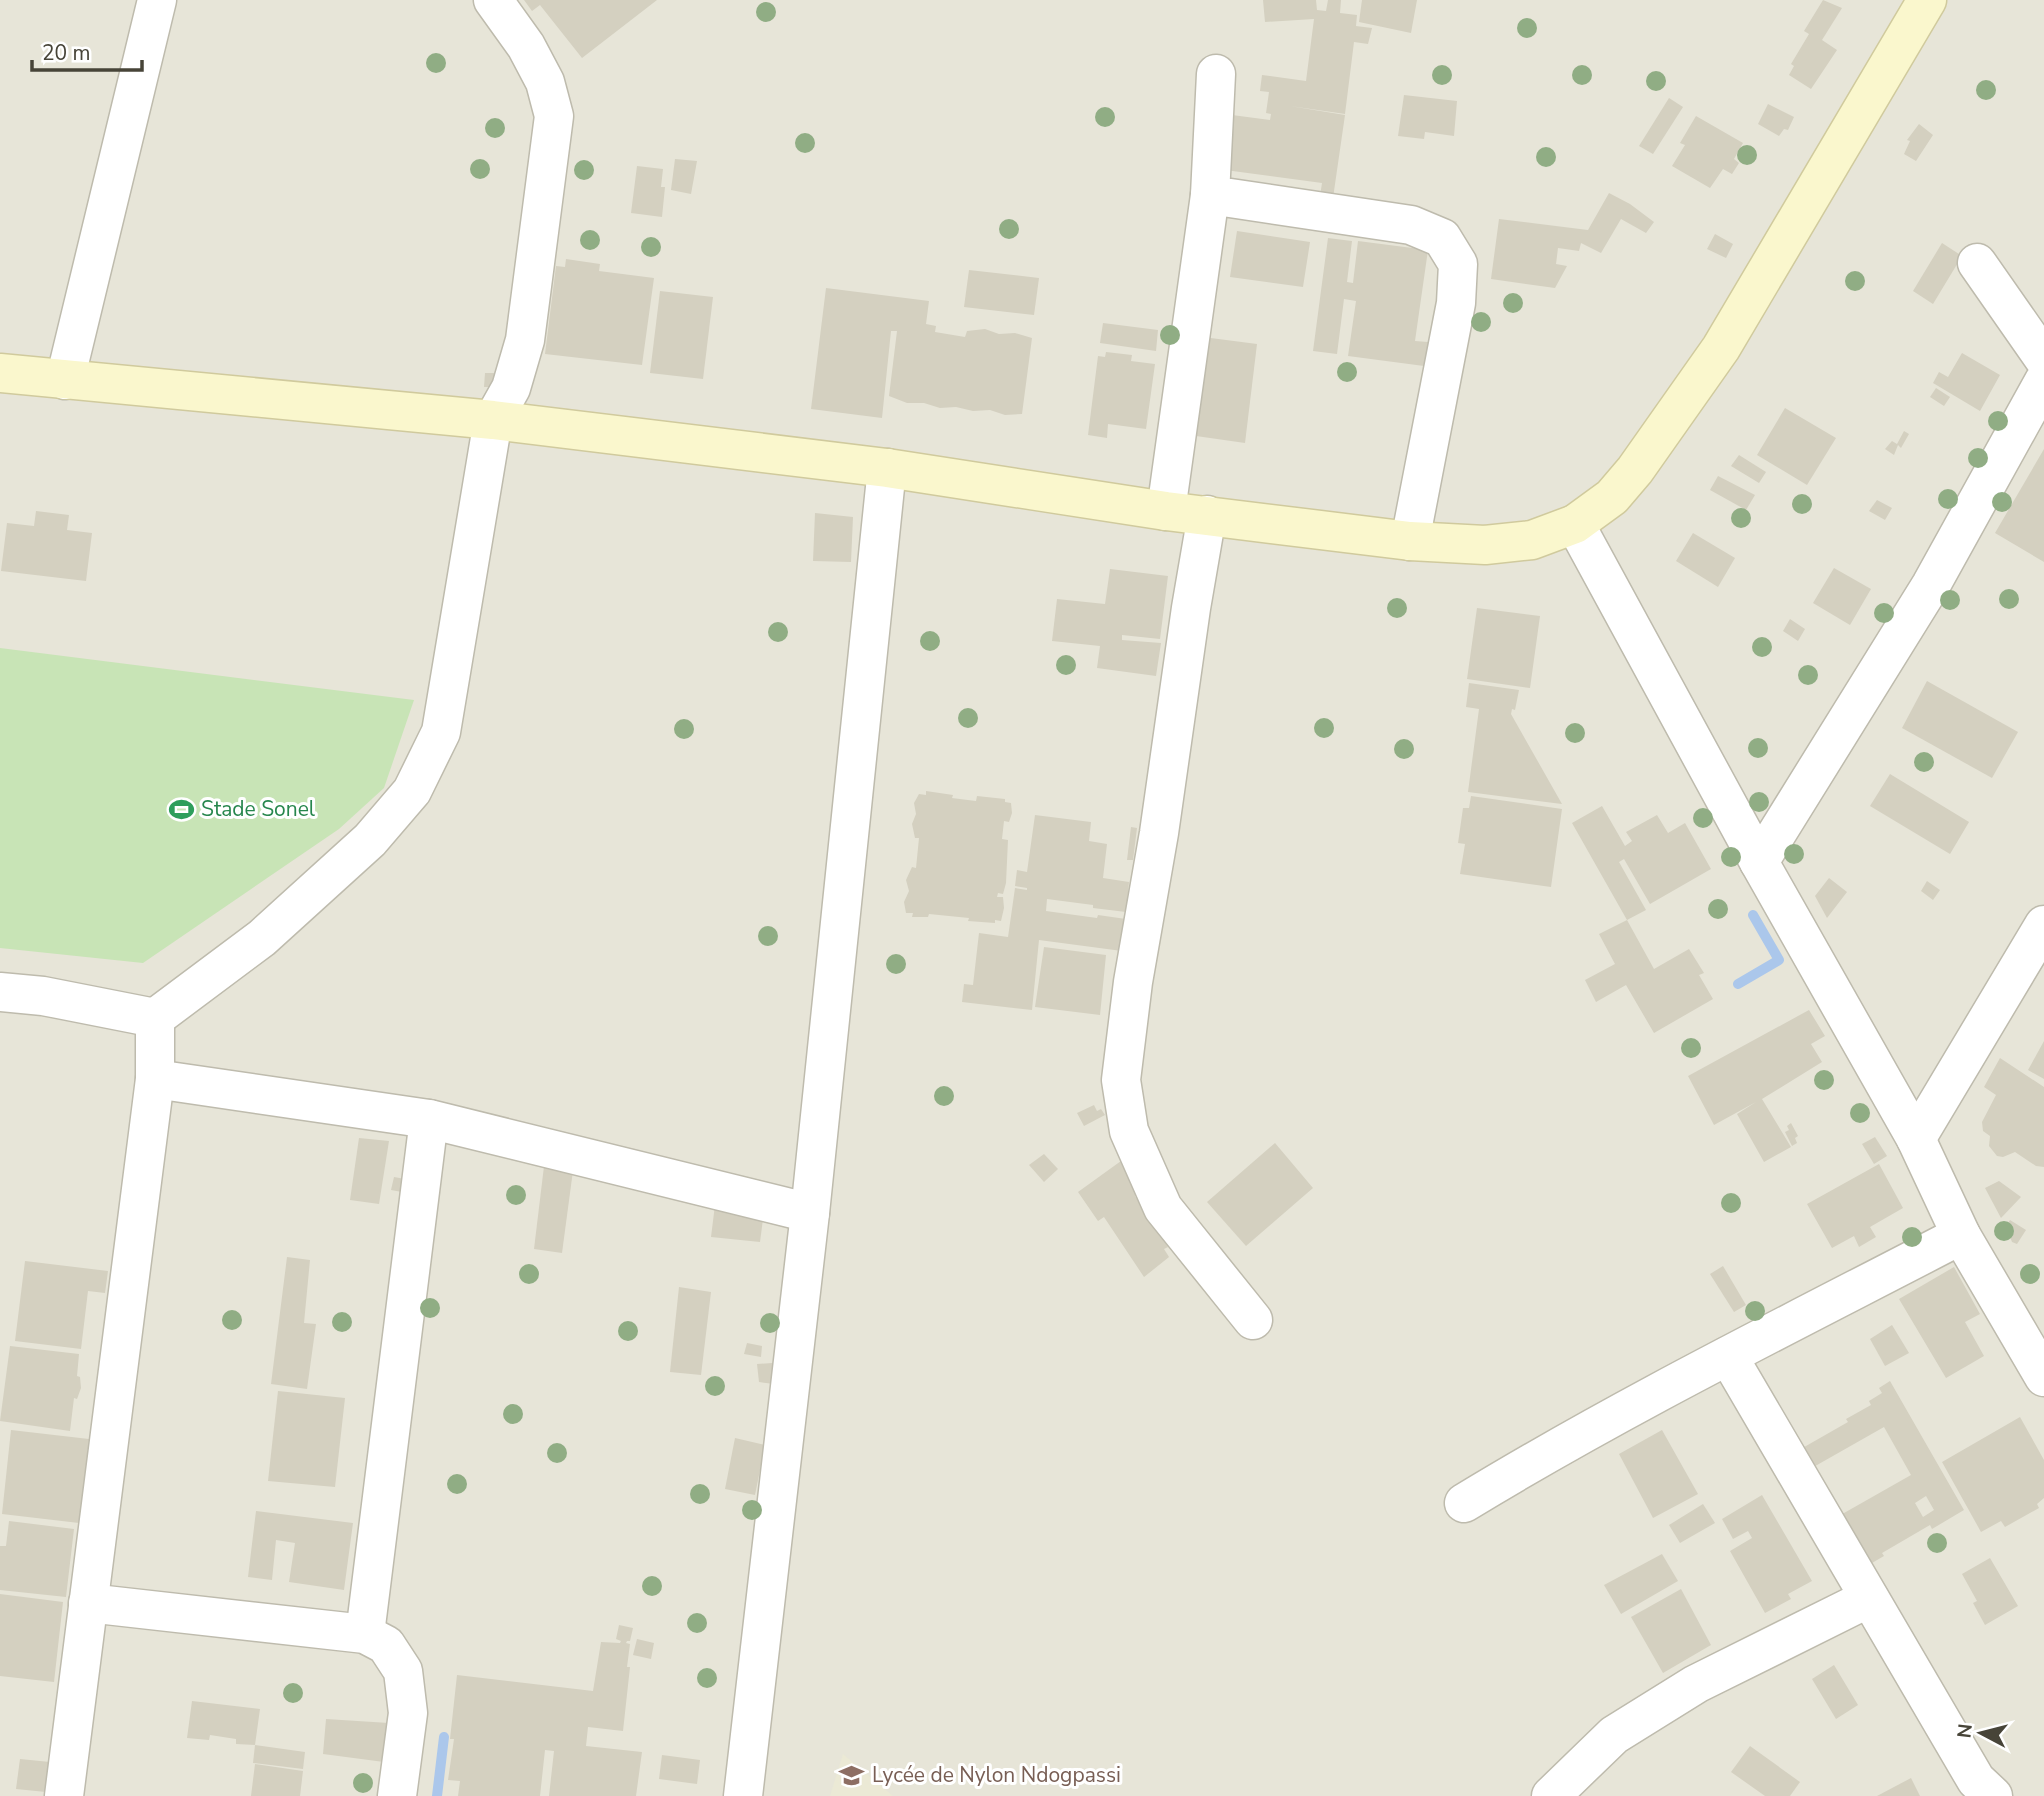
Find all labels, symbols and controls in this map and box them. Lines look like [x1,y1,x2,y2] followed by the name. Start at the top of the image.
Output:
[32,28,142,72] scale bar
[42,39,91,67] text: 20 m
[167,795,195,823] sports icon: Stade Sonel
[201,795,316,823] place label: Stade Sonel
[1946,1698,2016,1768] north arrow
[1951,1722,1979,1740] text: N
[838,1761,866,1789] school or university icon: Lycée de Nylon Ndogpassi
[872,1761,1121,1789] place label: Lycée de Nylon Ndogpassi

